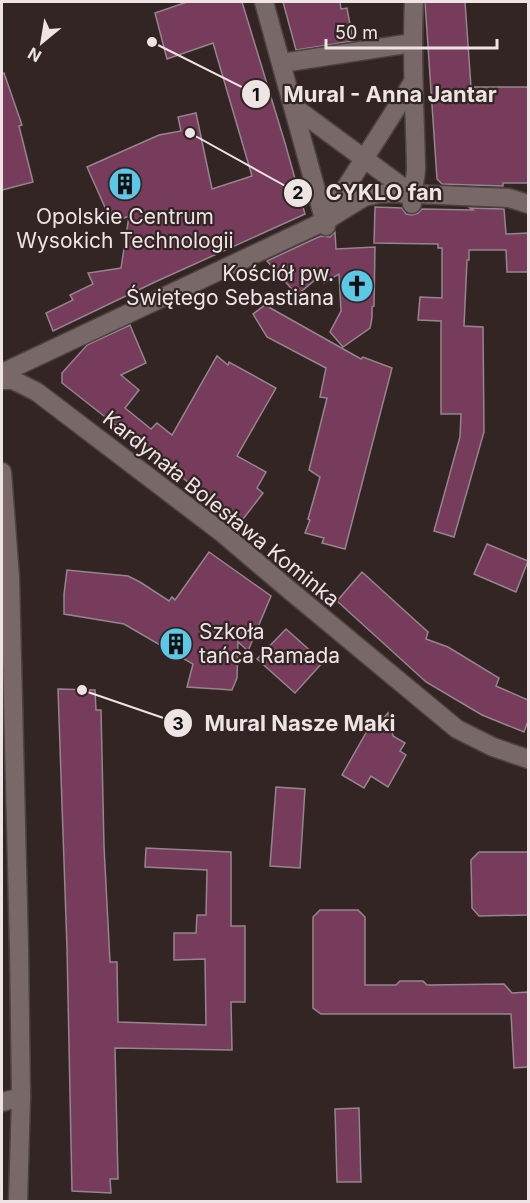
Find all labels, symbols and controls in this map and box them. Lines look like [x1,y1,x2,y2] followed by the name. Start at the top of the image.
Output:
[12,12,72,72] north arrow
[326,12,497,50] scale bar
[335,22,378,43] text: 50 m
[24,43,45,67] text: N
[241,74,509,114] callout: Mural - Anna Jantar
[283,81,497,107] text: Mural - Anna Jantar
[252,84,260,105] text: 1
[107,166,143,202] building icon: Opolskie Centrum Wysokich Technologii
[283,173,454,213] callout: CYKLO fan
[326,179,442,205] text: CYKLO fan
[292,182,304,203] text: 2
[16,204,234,253] place label: Opolskie Centrum Wysokich Technologii
[126,261,334,310] place label: Kościół pw. Świętego Sebastiana
[339,268,375,304] church icon: Kościół pw. Świętego Sebastiana
[98,406,345,612] street label: Kardynała Bolesława Kominka
[199,619,340,668] place label: Szkoła tańca Ramada
[158,626,194,662] building icon: Szkoła tańca Ramada
[163,703,408,743] callout: Mural Nasze Maki
[204,710,396,736] text: Mural Nasze Maki
[172,713,184,734] text: 3

